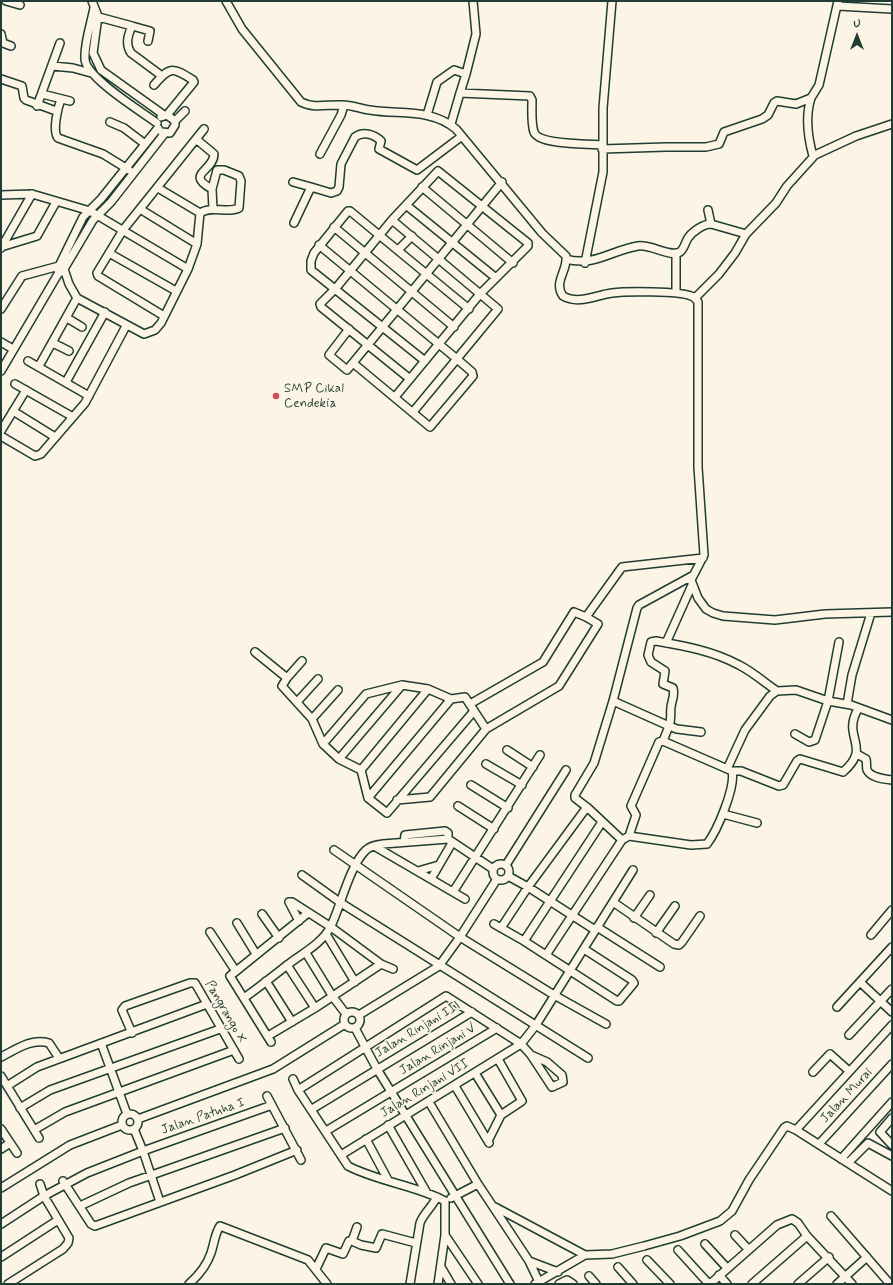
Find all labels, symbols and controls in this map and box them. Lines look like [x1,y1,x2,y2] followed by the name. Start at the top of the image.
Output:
[837,16,877,56] north arrow
[853,17,861,31] text: U
[284,381,344,412] place label: SMP Cikal Cendekia
[271,391,281,401] marker: SMP Cikal Cendekia
[201,978,249,1046] street label: Pangrango X
[373,998,463,1062] street label: Jalan Rinjani III
[397,1021,479,1079] street label: Jalan Rinjani V
[378,1056,472,1122] street label: Jalan Rinjani VII
[818,1065,876,1127] street label: Jalan Murai
[159,1095,247,1139] street label: Jalan Patuha I

